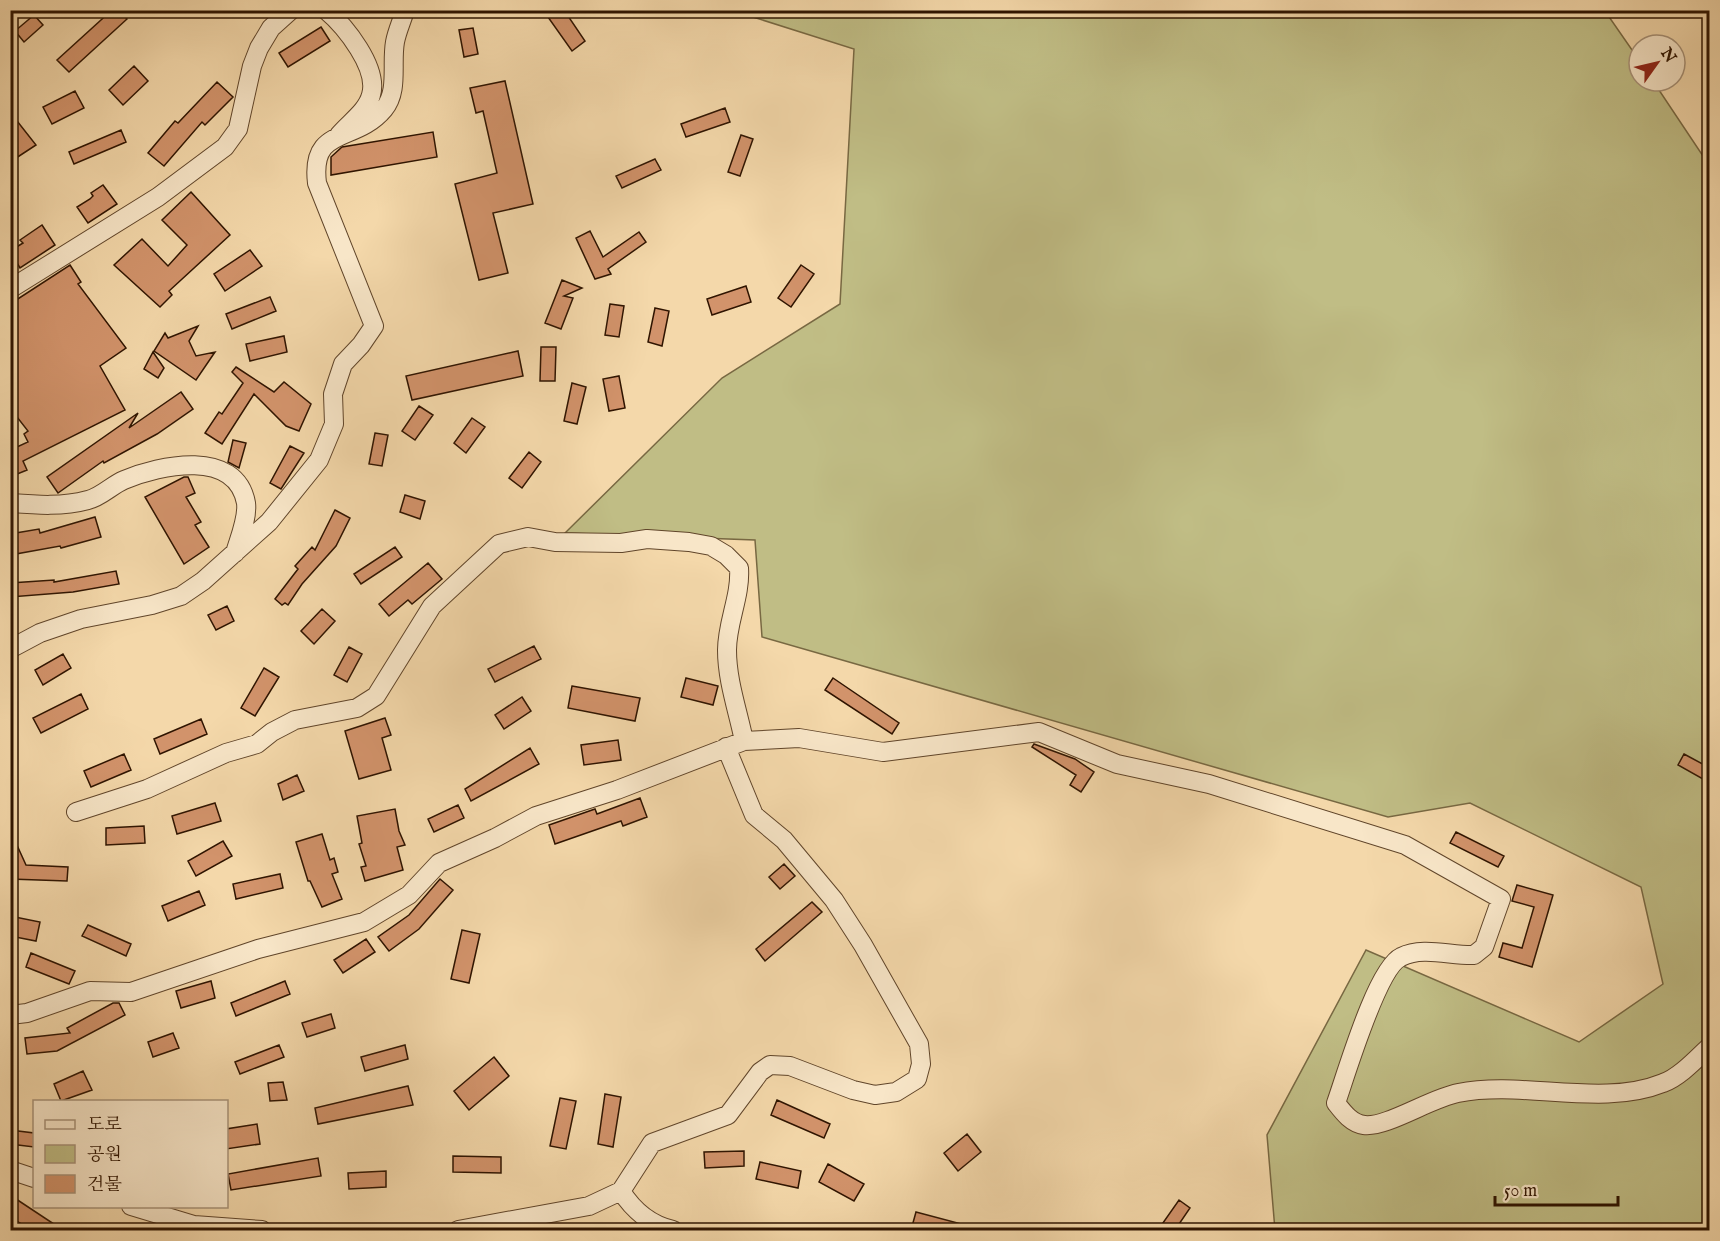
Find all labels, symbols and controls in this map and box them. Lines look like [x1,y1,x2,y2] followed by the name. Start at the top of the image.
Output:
[1627,33,1687,93] north arrow
[1655,44,1680,67] text: N
[33,1100,228,1208] legend
[87,1114,122,1137] text: 도로
[87,1144,122,1167] text: 공원
[1495,1169,1618,1207] scale bar
[87,1174,122,1197] text: 건물
[1504,1180,1537,1203] text: 50 m

